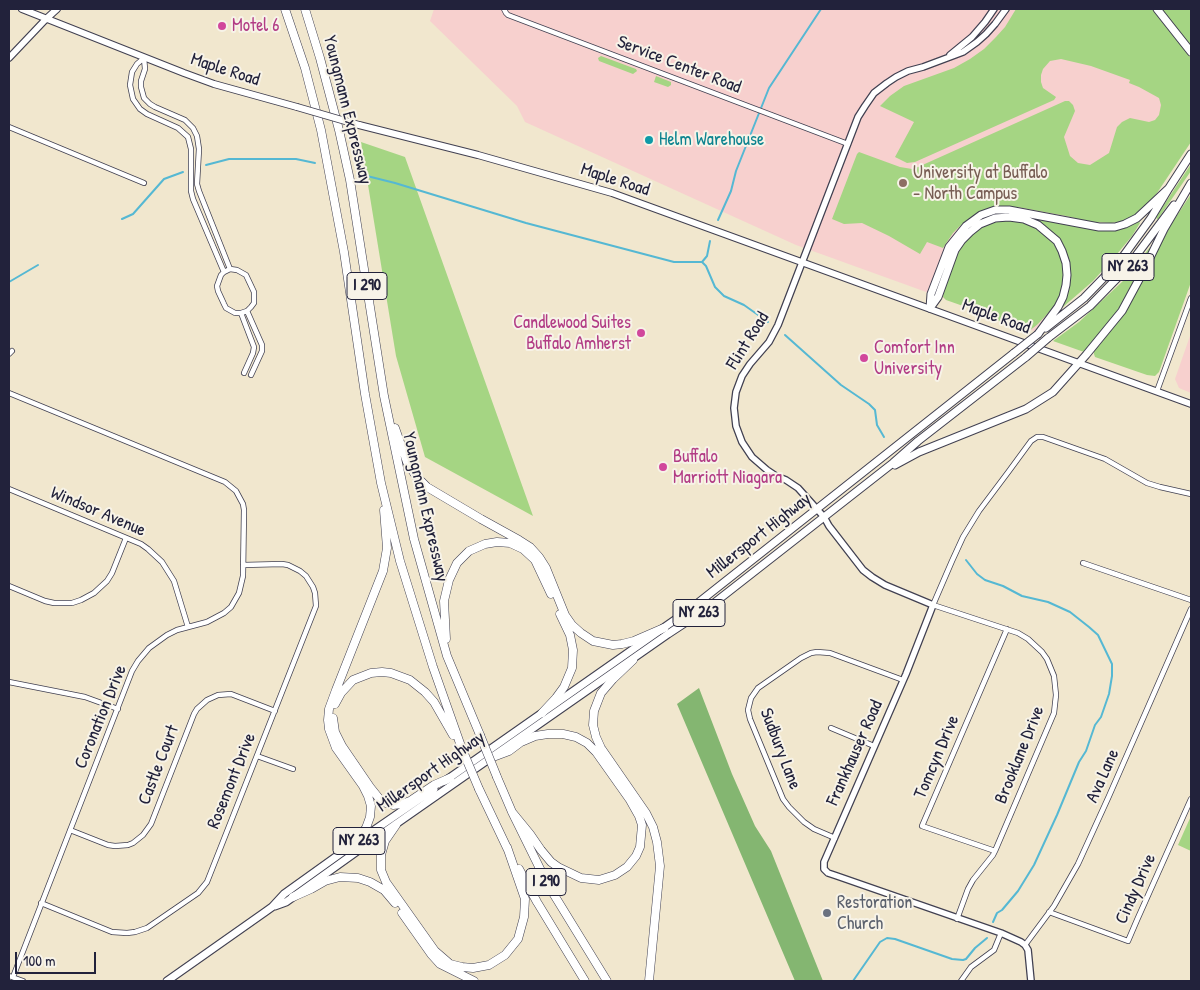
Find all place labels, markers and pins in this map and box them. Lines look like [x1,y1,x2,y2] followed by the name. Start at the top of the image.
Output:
[232,15,279,37] place label: Motel 6
[216,20,228,32] marker: Motel 6
[659,129,764,151] place label: Helm Warehouse
[643,134,655,146] marker: Helm Warehouse
[913,162,1048,204] place label: University at Buffalo - North Campus
[897,177,909,189] marker: University at Buffalo - North Campus
[513,312,631,354] place label: Candlewood Suites Buffalo Amherst
[635,327,647,339] marker: Candlewood Suites Buffalo Amherst
[874,337,955,379] place label: Comfort Inn University
[858,352,870,364] marker: Comfort Inn University
[673,446,782,488] place label: Buffalo Marriott Niagara
[657,461,669,473] marker: Buffalo Marriott Niagara
[837,892,912,934] place label: Restoration Church
[821,907,833,919] marker: Restoration Church

